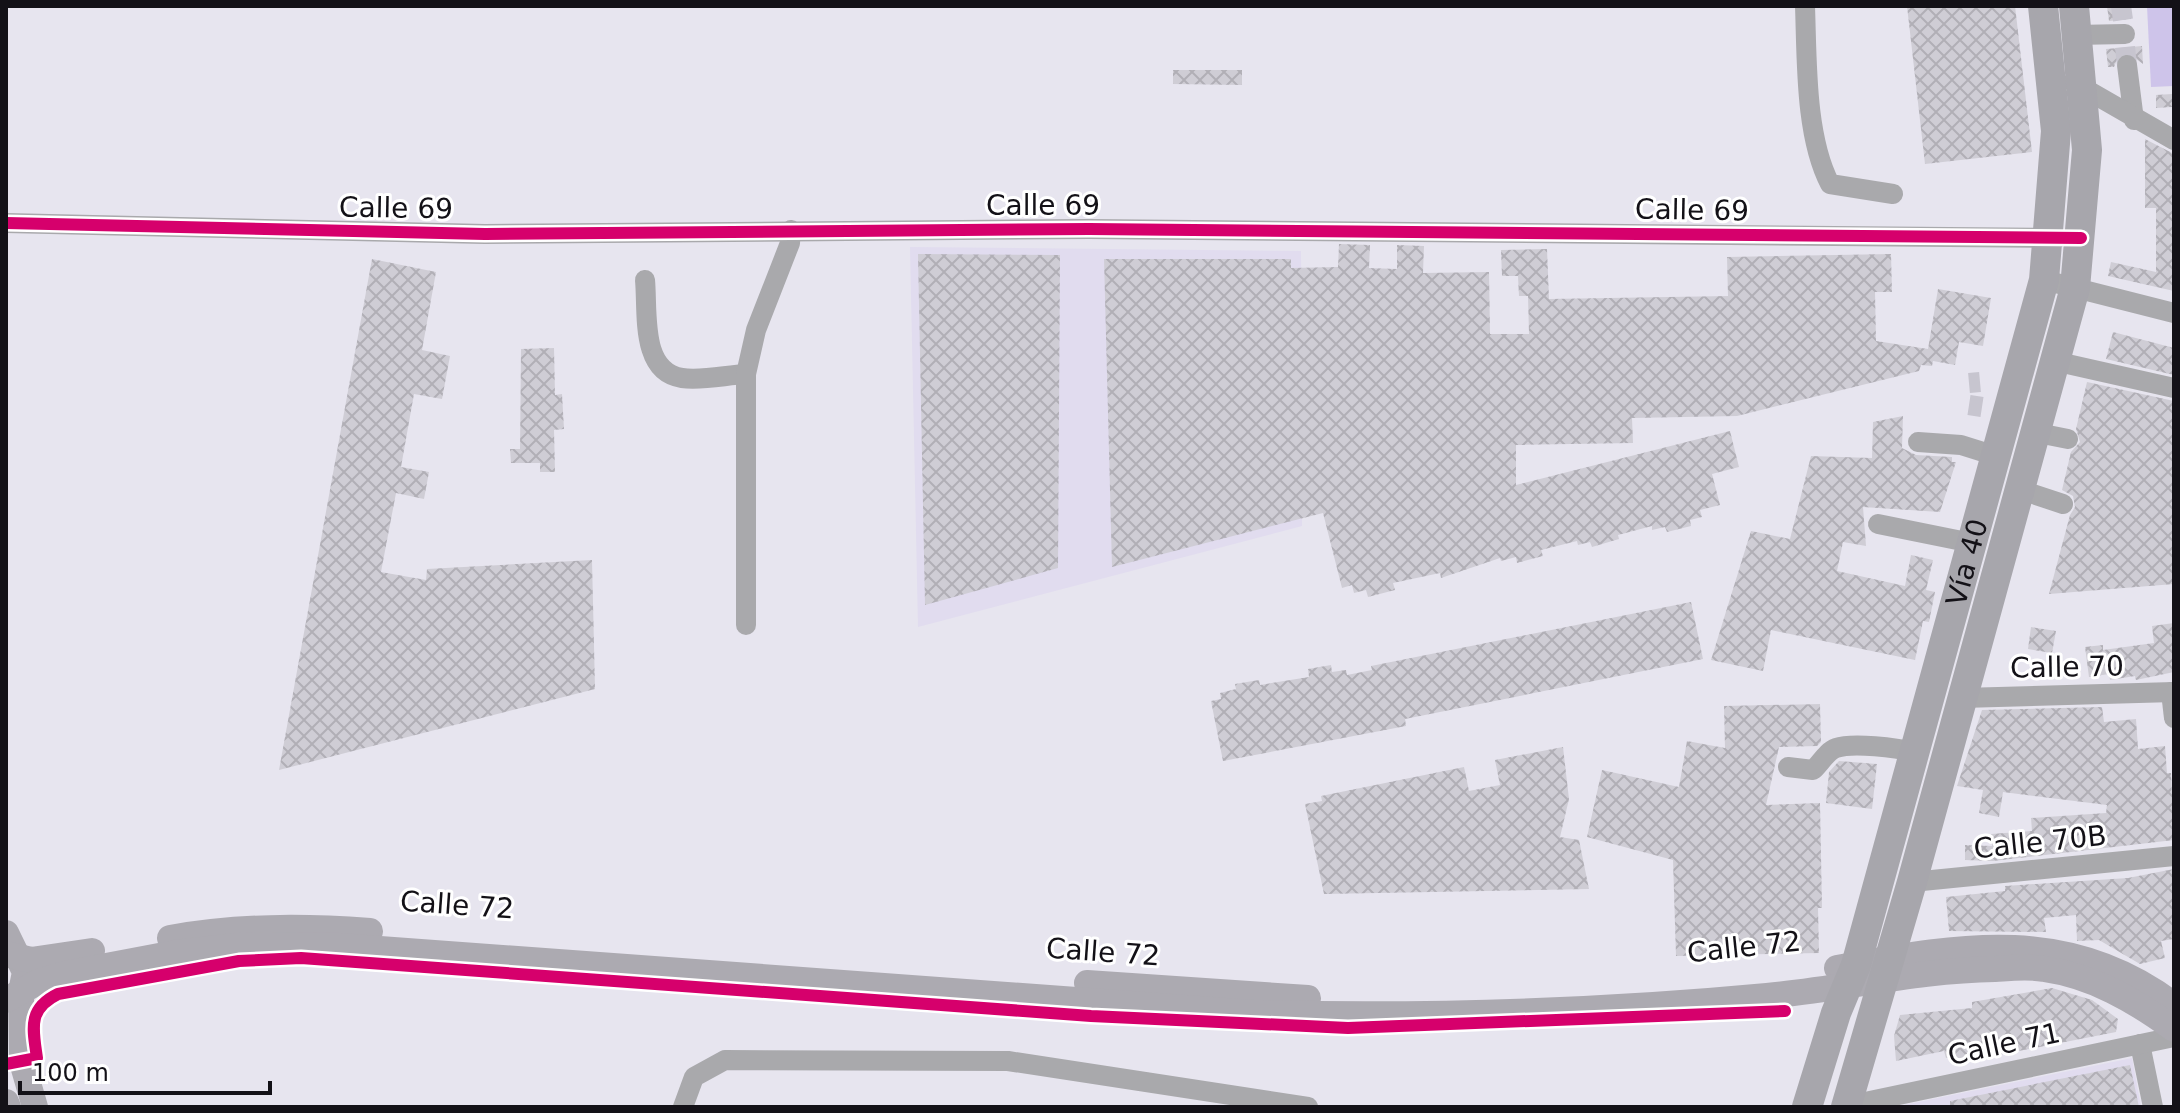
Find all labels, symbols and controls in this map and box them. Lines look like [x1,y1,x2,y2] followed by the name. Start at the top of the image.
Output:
[986,189,1100,222] street label: Calle 69
[339,191,453,225] street label: Calle 69
[1635,193,1749,227] street label: Calle 69
[1939,515,1994,609] street label: Vía 40
[2010,650,2124,684] street label: Calle 70
[1972,819,2108,865] street label: Calle 70B
[399,885,515,925] street label: Calle 72
[1686,925,1802,969] street label: Calle 72
[1045,932,1161,972] street label: Calle 72
[1945,1016,2063,1072] street label: Calle 71
[20,1045,270,1095] scale bar
[32,1059,109,1087] text: 100 m

